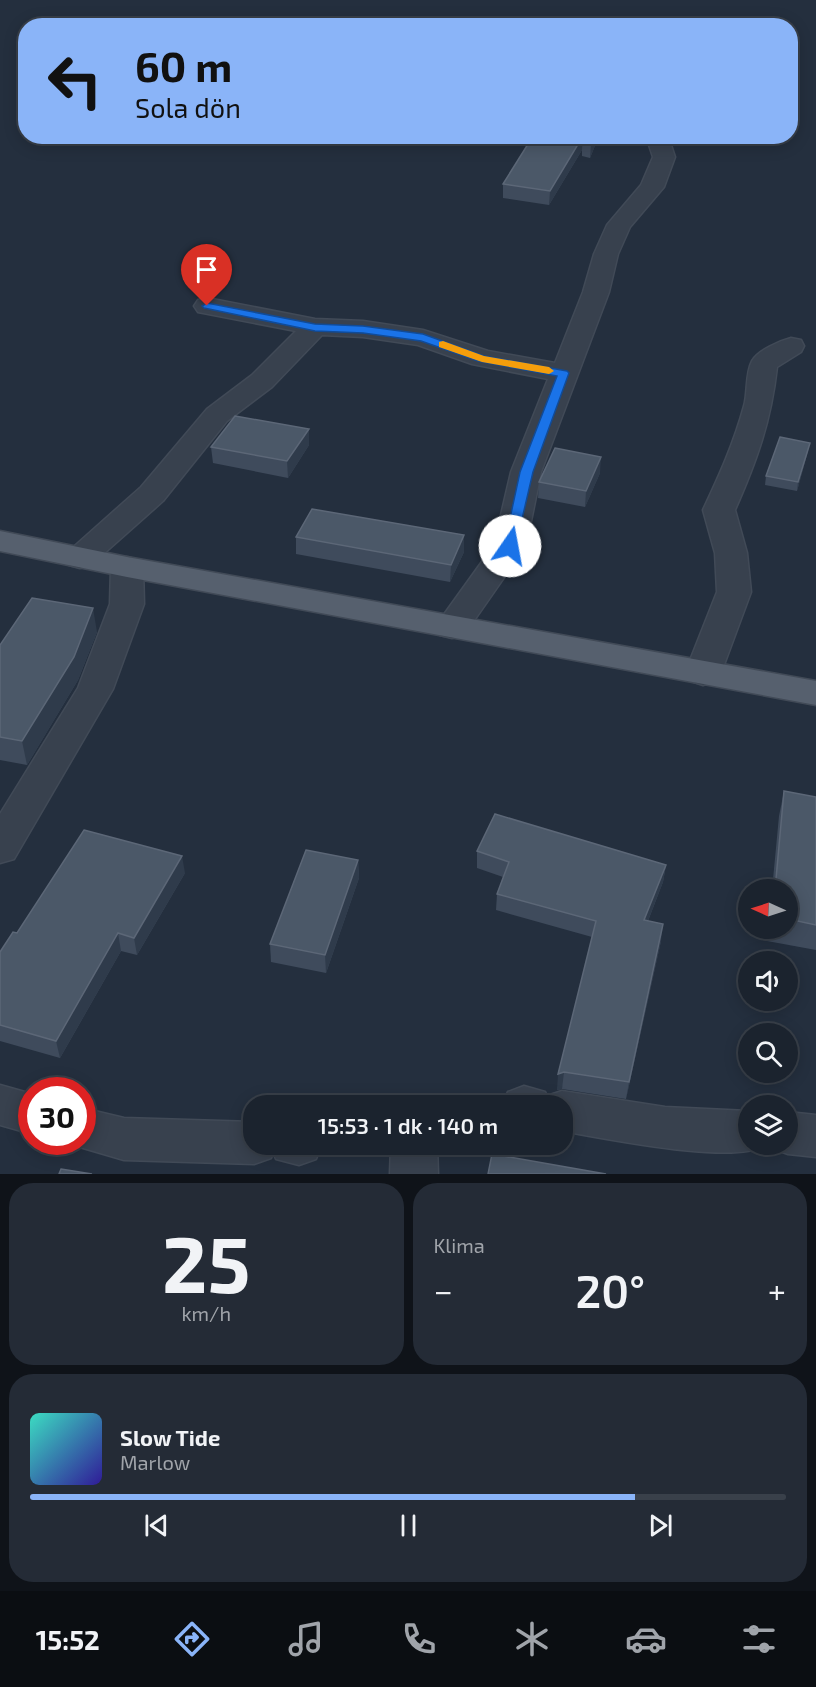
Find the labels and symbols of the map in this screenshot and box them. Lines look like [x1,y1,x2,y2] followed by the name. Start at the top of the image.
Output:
[181,244,232,306] pin
[478,514,542,578] position arrow
[738,879,798,939] north arrow
[18,1077,96,1155] speed limit sign: 30

